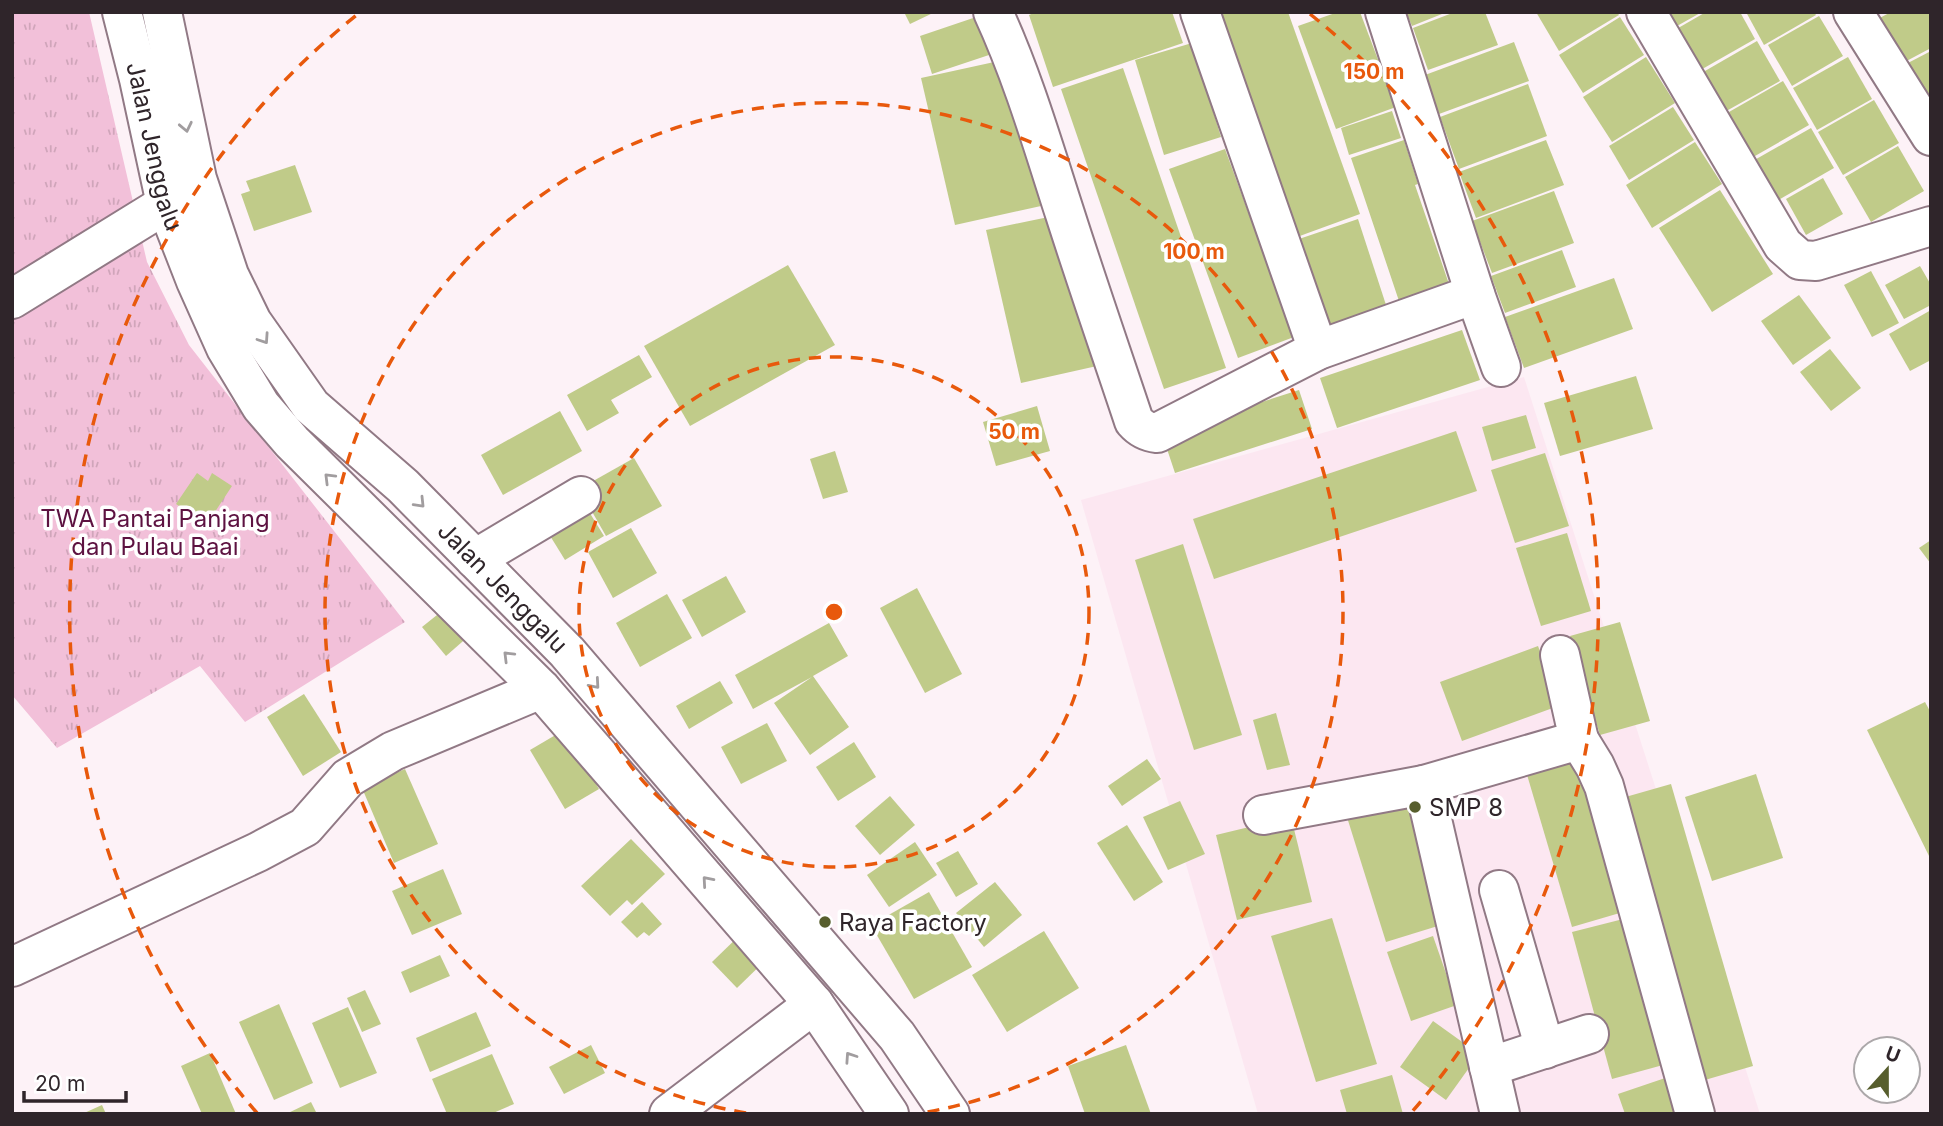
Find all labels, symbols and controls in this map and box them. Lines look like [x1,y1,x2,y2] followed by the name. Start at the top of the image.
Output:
[121,59,189,235] street label: Jalan Jenggalu
[1344,59,1404,84] text: 150 m
[178,121,192,133] one-way arrow
[1163,239,1225,264] text: 100 m
[256,331,268,344] one-way arrow
[988,419,1040,444] text: 50 m
[324,474,337,487] one-way arrow
[412,495,424,507] one-way arrow
[40,504,270,561] park label: TWA Pantai Panjang dan Pulau Baai
[432,516,574,659] street label: Jalan Jenggalu
[822,600,846,624] centre of rings
[503,651,516,664] one-way arrow
[587,676,599,689] one-way arrow
[1429,793,1503,822] place label: SMP 8
[1407,799,1423,815] marker: SMP 8
[703,876,715,889] one-way arrow
[839,908,987,937] place label: Raya Factory
[817,914,833,930] marker: Raya Factory
[1852,1035,1922,1105] north arrow
[1882,1041,1904,1068] text: U
[845,1052,858,1065] one-way arrow
[24,1060,126,1104] scale bar
[35,1071,85,1096] text: 20 m

